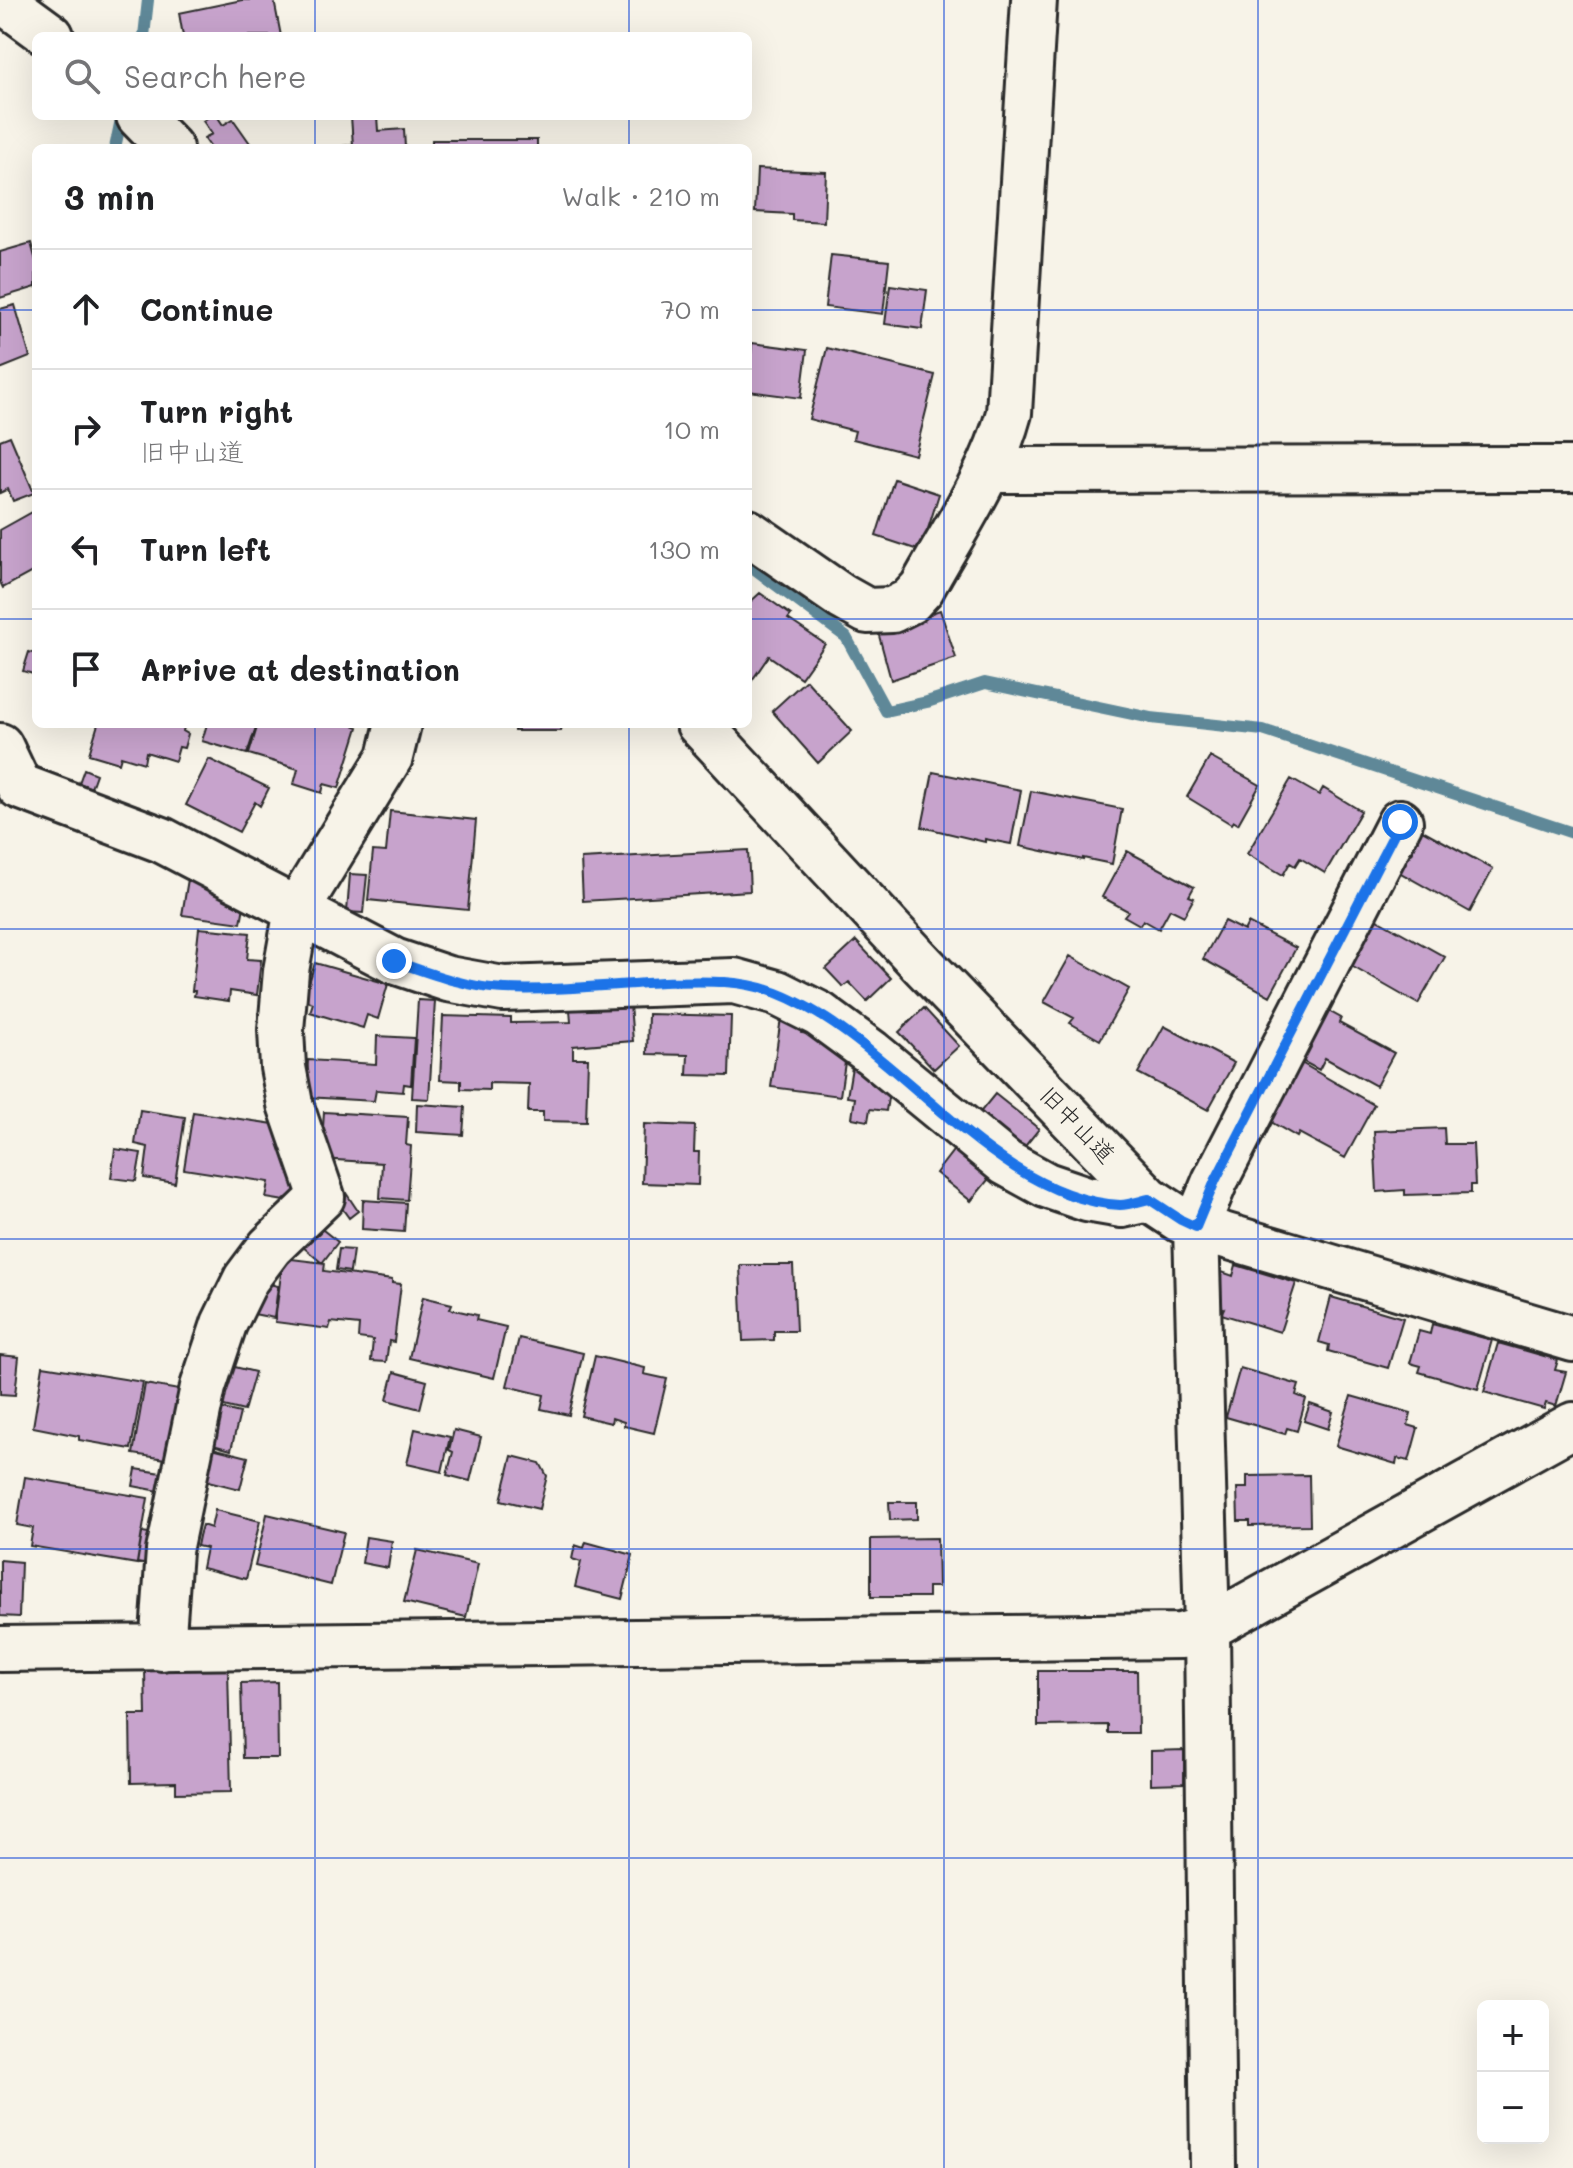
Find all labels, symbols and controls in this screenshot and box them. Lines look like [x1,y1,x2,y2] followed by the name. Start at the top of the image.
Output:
[32,32,752,120] search box
[60,54,104,98] icon: search
[124,56,307,96] text: Search here
[64,174,155,219] text: 3 min
[561,179,720,213] text: Walk · 210 m
[64,287,108,331] icon: ahead
[140,289,273,329] text: Continue
[660,292,720,326] text: 70 m
[140,391,293,431] text: Turn right
[64,407,108,451] icon: right
[663,412,720,446] text: 10 m
[140,434,244,468] text: 旧中山道
[64,527,108,571] icon: left
[140,529,271,569] text: Turn left
[648,532,720,566] text: 130 m
[64,647,108,691] icon: arrive
[140,649,460,689] text: Arrive at destination
[1382,804,1418,840] route start
[376,943,412,979] route end
[1034,1079,1123,1169] street label: 旧中山道
[1477,2000,1549,2144] map controls
[1477,2000,1549,2072] button: +
[1477,2072,1549,2144] button: −

